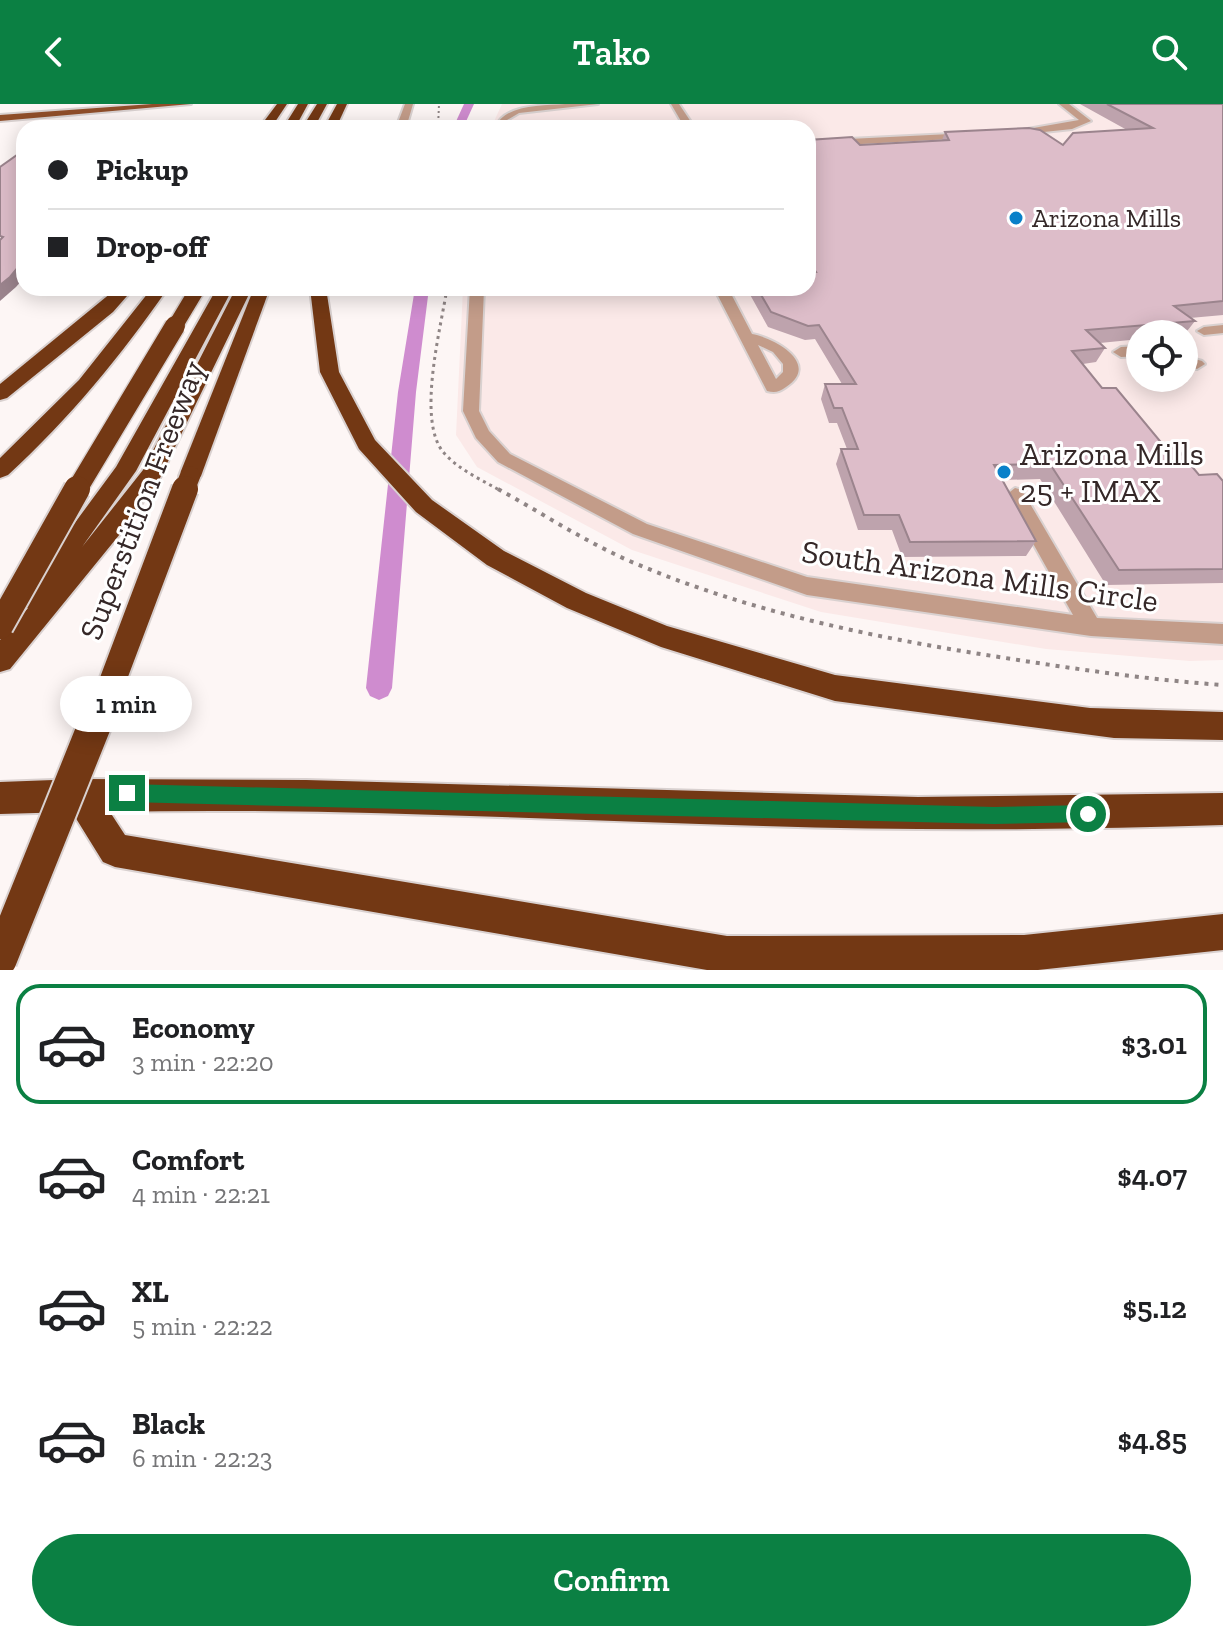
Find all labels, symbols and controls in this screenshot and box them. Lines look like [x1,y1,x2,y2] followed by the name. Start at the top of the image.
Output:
[32,30,76,74] icon: back
[1147,30,1191,74] icon: search
[572,31,651,74] text: Tako
[96,152,188,188] text: Pickup
[1032,202,1181,234] place label: Arizona Mills
[1007,209,1025,227] marker: Arizona Mills
[96,229,208,265] text: Drop-off
[1126,320,1198,392] map controls
[1126,320,1198,392] button: locate
[71,355,213,645] street label: Superstition Freeway
[1020,435,1204,510] place label: Arizona Mills 25 + IMAX
[995,463,1013,481] marker: Arizona Mills 25 + IMAX
[799,532,1161,620] street label: South Arizona Mills Circle
[61,677,193,733] callout: 1 min
[95,688,157,720] text: 1 min
[109,775,145,811] route end
[1070,796,1106,832] route start
[36,1008,108,1080] icon: car
[132,1010,255,1046] text: Economy
[1121,1026,1187,1062] text: $3.01
[132,1046,274,1078] text: 3 min · 22:20
[36,1140,108,1212] icon: car
[132,1142,244,1178] text: Comfort
[1117,1158,1187,1194] text: $4.07
[132,1178,270,1210] text: 4 min · 22:21
[36,1272,108,1344] icon: car
[132,1274,169,1310] text: XL
[1123,1290,1187,1326] text: $5.12
[132,1310,273,1342] text: 5 min · 22:22
[36,1404,108,1476] icon: car
[132,1406,205,1442] text: Black
[1117,1422,1187,1458] text: $4.85
[132,1442,273,1474] text: 6 min · 22:23
[32,1534,1191,1626] button: Confirm

